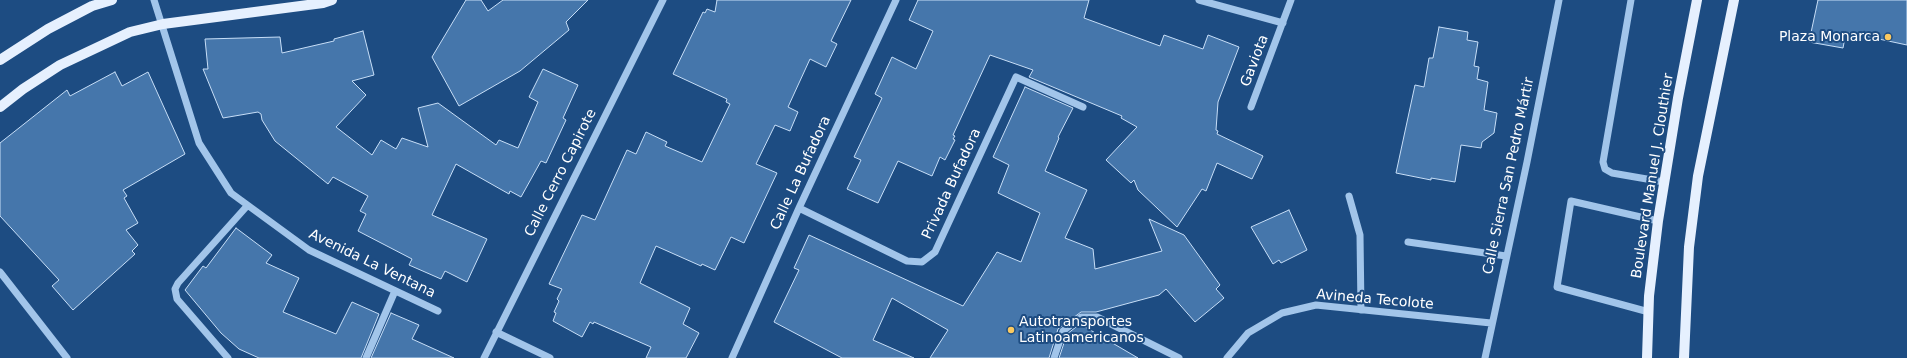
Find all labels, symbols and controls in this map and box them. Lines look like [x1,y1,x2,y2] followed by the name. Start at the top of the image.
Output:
[1779,29,1880,45] place label: Plaza Monarca
[1883,32,1893,42] marker: Plaza Monarca
[1237,33,1273,89] street label: Gaviota
[1628,72,1678,280] street label: Boulevard Manuel J. Clouthier
[1480,76,1538,276] street label: Calle Sierra San Pedro Mártir
[522,106,600,240] street label: Calle Cerro Capirote
[767,113,835,233] street label: Calle La Bufadora
[919,126,985,242] street label: Privada Bufadora
[306,226,438,302] street label: Avenida La Ventana
[1316,286,1434,314] street label: Avineda Tecolote
[1019,314,1144,346] place label: Autotransportes Latinoamericanos
[1006,325,1016,335] marker: Autotransportes Latinoamericanos

